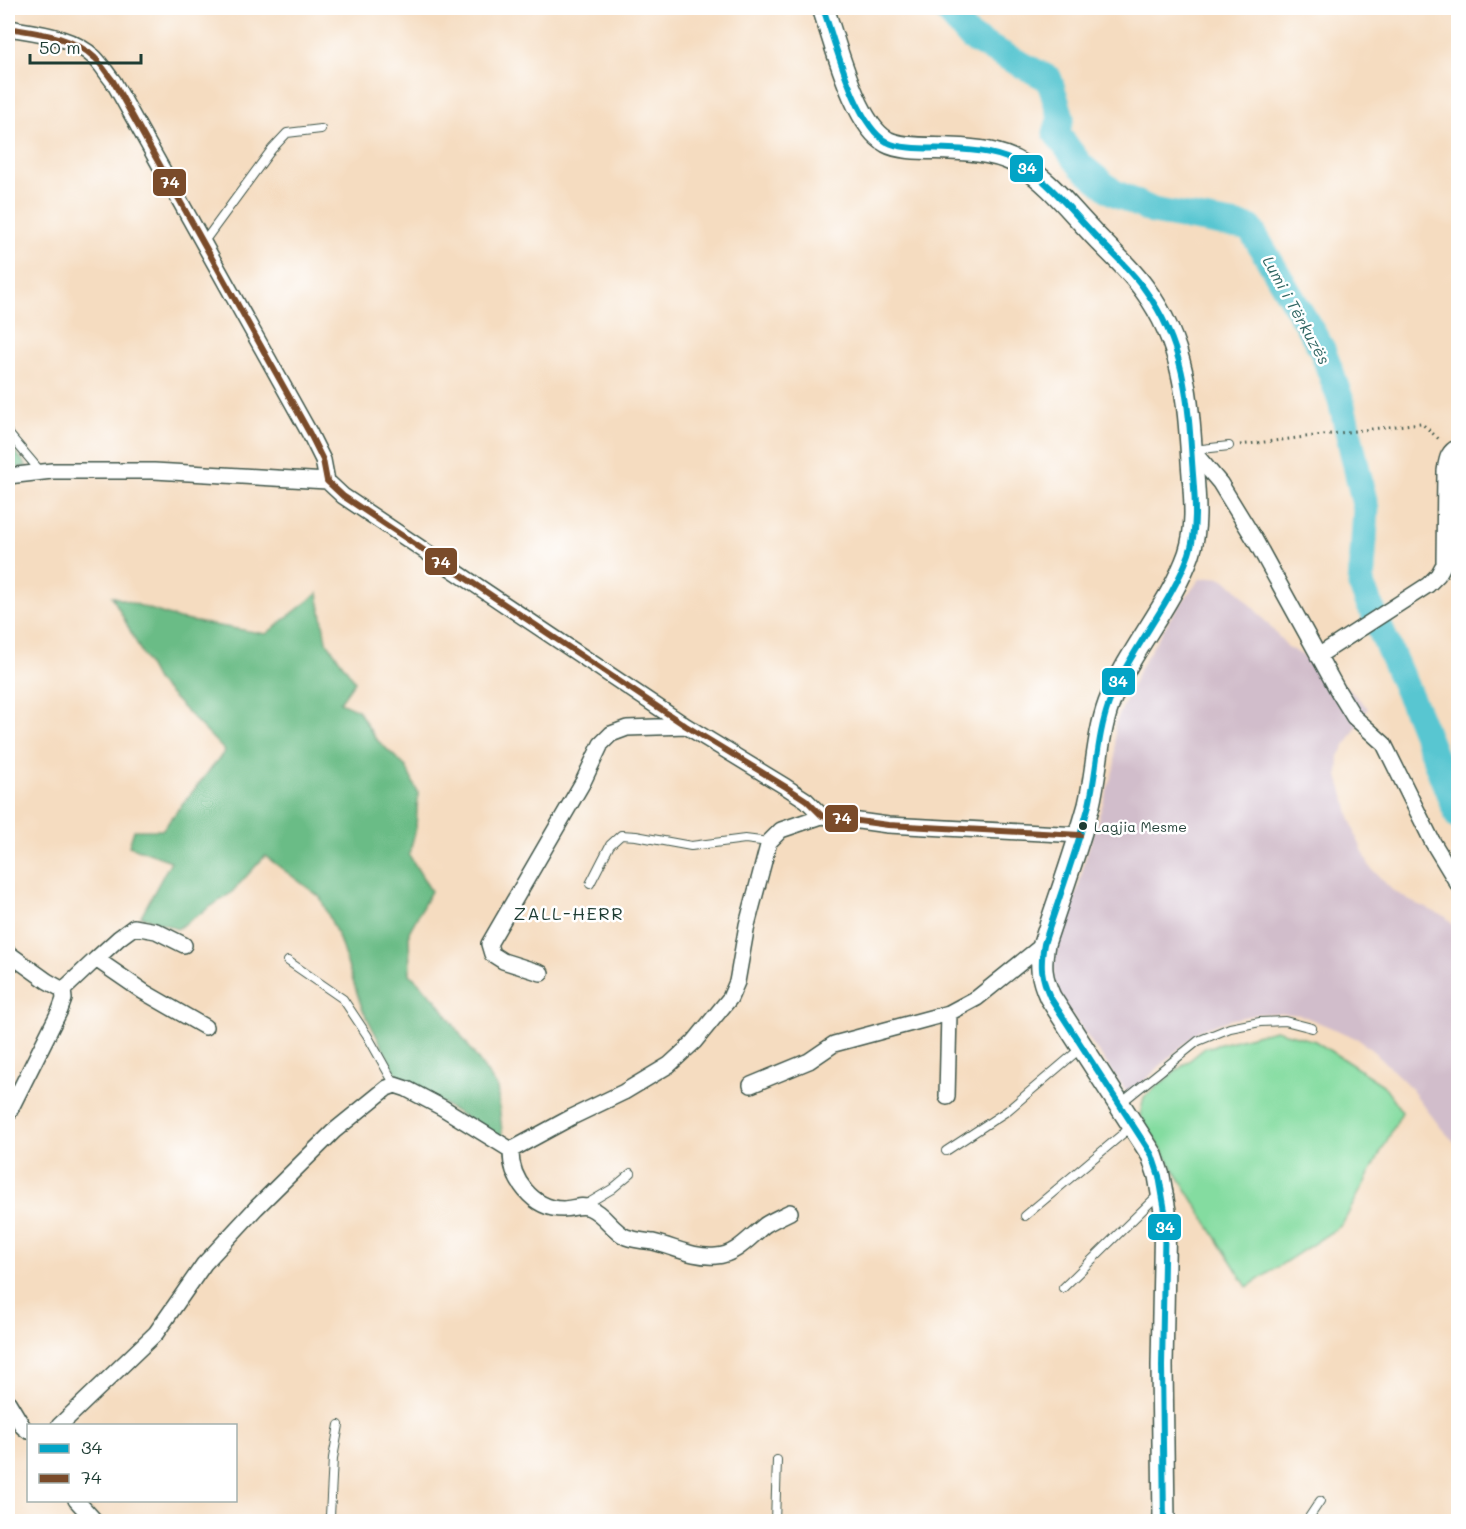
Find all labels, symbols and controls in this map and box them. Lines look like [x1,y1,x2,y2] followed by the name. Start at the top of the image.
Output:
[30,27,141,65] scale bar
[39,35,81,59] text: 50 m
[1009,154,1044,183] line badge: 34
[1017,157,1037,178] text: 34
[152,168,187,197] line badge: 74
[160,171,180,192] text: 74
[1258,252,1336,368] water label: Lumi i Tërkuzës
[424,547,458,576] line badge: 74
[431,551,451,572] text: 74
[1101,667,1136,696] line badge: 34
[1108,670,1128,691] text: 34
[824,804,859,833] line badge: 74
[832,807,852,828] text: 74
[1094,817,1187,836] place label: Lagjia Mesme
[1077,820,1089,832] marker: Lagjia Mesme
[514,901,624,925] district label: ZALL-HERR
[1147,1213,1182,1241] line badge: 34
[1155,1216,1175,1237] text: 34
[27,1424,237,1502] legend
[81,1435,103,1459] text: 34
[81,1465,102,1489] text: 74

